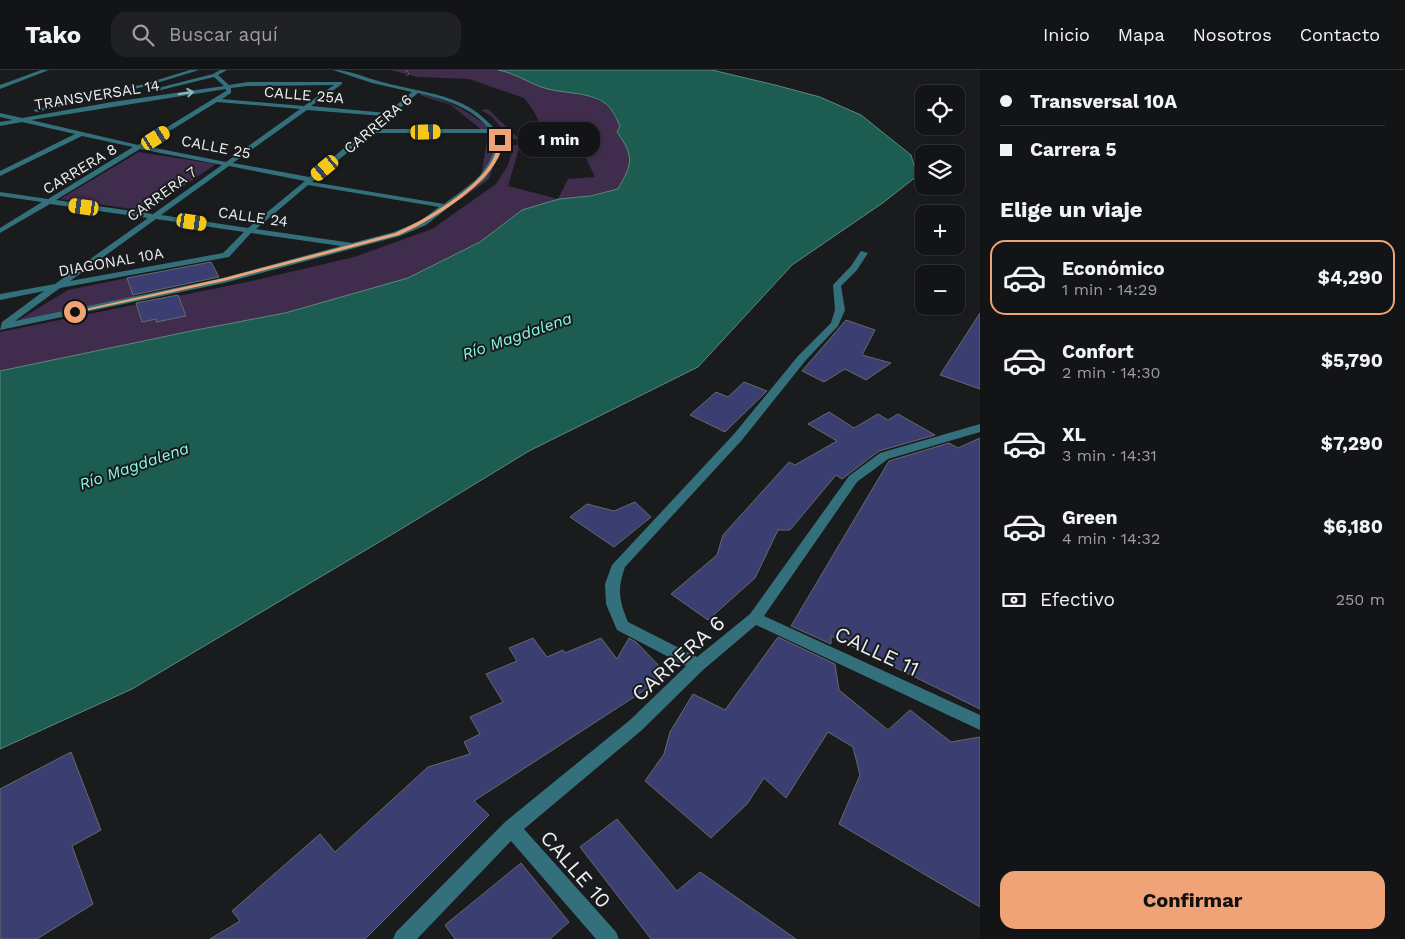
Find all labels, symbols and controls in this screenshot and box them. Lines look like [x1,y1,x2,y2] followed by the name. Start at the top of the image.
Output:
[111,12,461,57] search box
[25,21,81,49] text: Tako
[129,21,157,49] icon: search
[169,23,278,46] text: Buscar aquí
[1043,24,1090,45] text: Inicio
[1118,24,1165,45] text: Mapa
[1193,24,1272,45] text: Nosotros
[1300,24,1380,45] text: Contacto
[33,76,161,114] street label: TRANSVERSAL 14
[263,83,345,107] street label: CALLE 25A
[915,85,965,315] map controls
[915,85,965,135] button: locate
[178,88,194,98] one-way arrow
[340,90,416,158] street label: CARRERA 6
[1030,90,1177,113] text: Transversal 10A
[518,122,600,158] callout: 1 min
[139,124,172,152] car
[410,124,441,140] car
[489,129,511,151] route end
[538,130,580,149] text: 1 min
[180,131,252,163] street label: CALLE 25
[1030,138,1117,161] text: Carrera 5
[40,140,120,198] street label: CARRERA 8
[915,145,965,195] button: layers
[308,153,341,183] car
[124,163,200,225] street label: CARRERA 7
[68,197,99,217] car
[1000,197,1143,222] text: Elige un viaje
[217,203,289,231] street label: CALLE 24
[915,205,965,255] button: +
[176,212,207,232] car
[57,244,165,280] street label: DIAGONAL 10A
[1002,255,1047,300] icon: car
[1062,257,1165,280] text: Económico
[915,265,965,315] button: −
[1318,266,1383,289] text: $4,290
[1062,280,1157,299] text: 1 min · 14:29
[64,301,86,323] route start
[460,308,575,364] water label: Río Magdalena
[1002,338,1047,383] icon: car
[1062,340,1133,363] text: Confort
[1321,349,1383,372] text: $5,790
[1062,363,1160,382] text: 2 min · 14:30
[1002,421,1047,466] icon: car
[1062,423,1086,446] text: XL
[1321,432,1383,455] text: $7,290
[77,438,192,494] water label: Río Magdalena
[1062,446,1157,465] text: 3 min · 14:31
[1002,504,1047,549] icon: car
[1062,506,1118,529] text: Green
[1323,515,1383,538] text: $6,180
[1062,529,1160,548] text: 4 min · 14:32
[1000,586,1028,614] icon: cash
[1040,588,1115,611] text: Efectivo
[1336,590,1385,609] text: 250 m
[626,610,730,706] street label: CARRERA 6
[831,621,923,681] street label: CALLE 11
[535,825,617,913] street label: CALLE 10
[1000,871,1385,929] button: Confirmar

